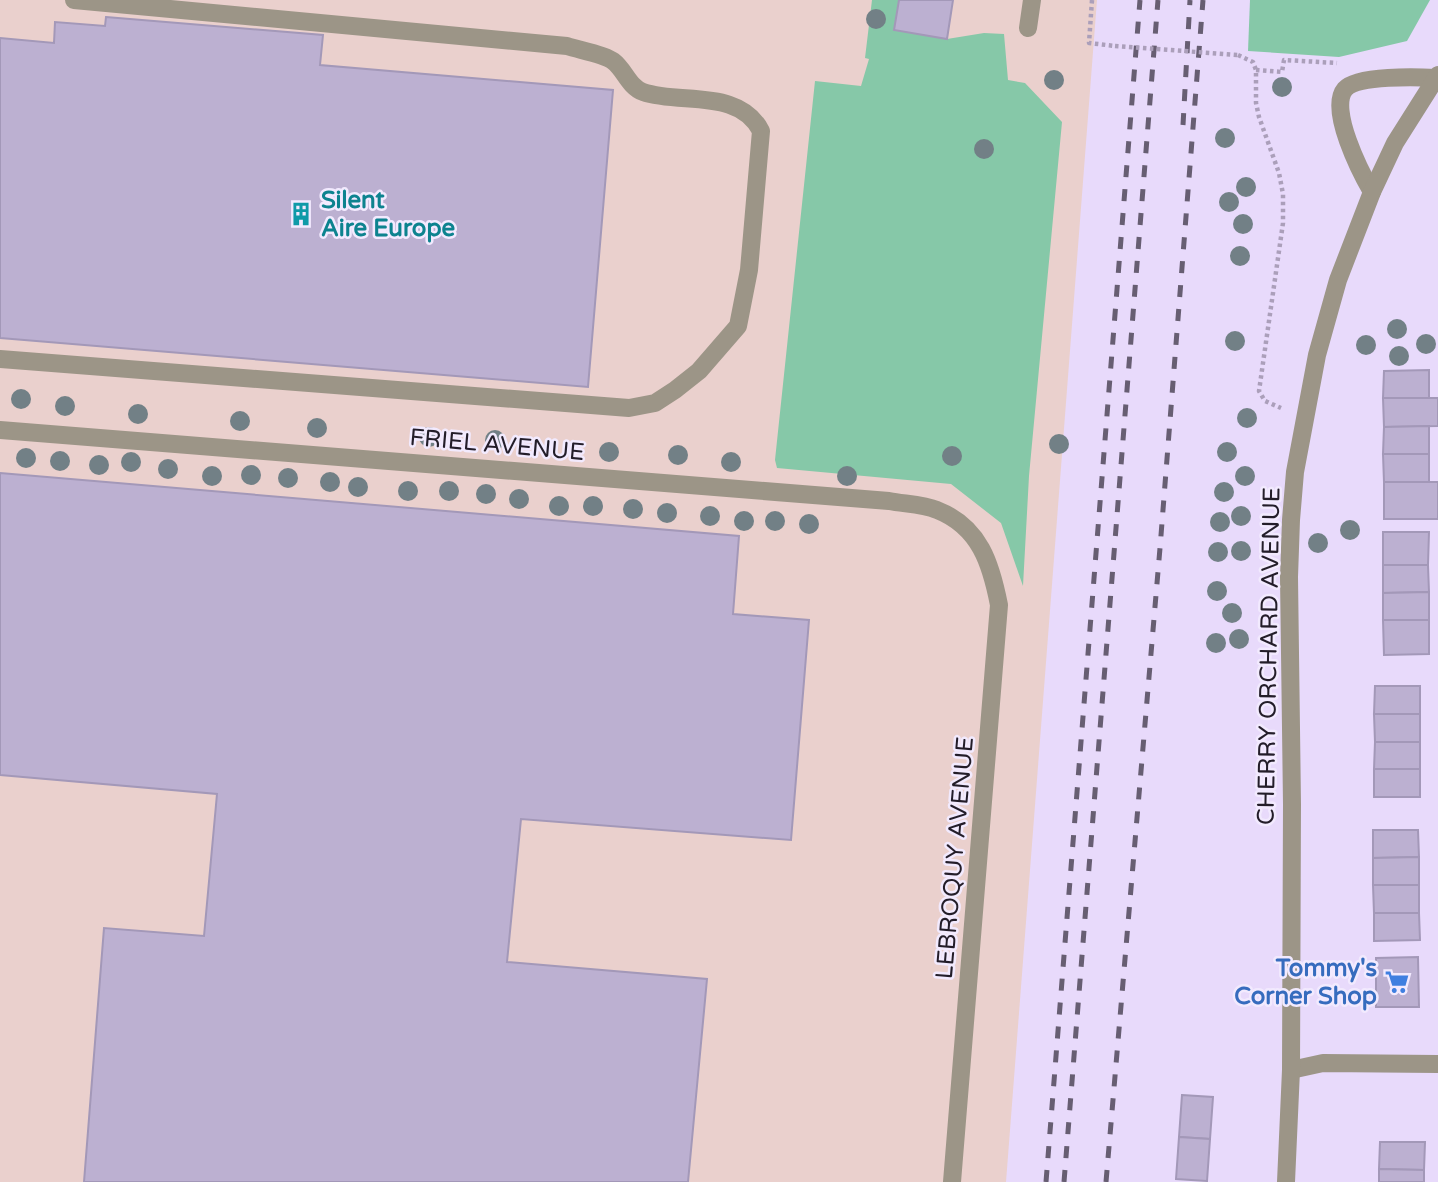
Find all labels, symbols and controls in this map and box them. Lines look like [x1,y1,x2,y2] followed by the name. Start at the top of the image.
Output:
[321,186,456,243] place label: Silent Aire Europe
[287,200,315,228] building icon: Silent Aire Europe
[408,423,586,467] street label: FRIEL AVENUE
[1252,487,1286,825] street label: CHERRY ORCHARD AVENUE
[930,736,980,980] street label: LEBROQUY AVENUE
[1234,954,1377,1011] place label: Tommy's Corner Shop
[1383,968,1411,996] supermarket icon: Tommy's Corner Shop

